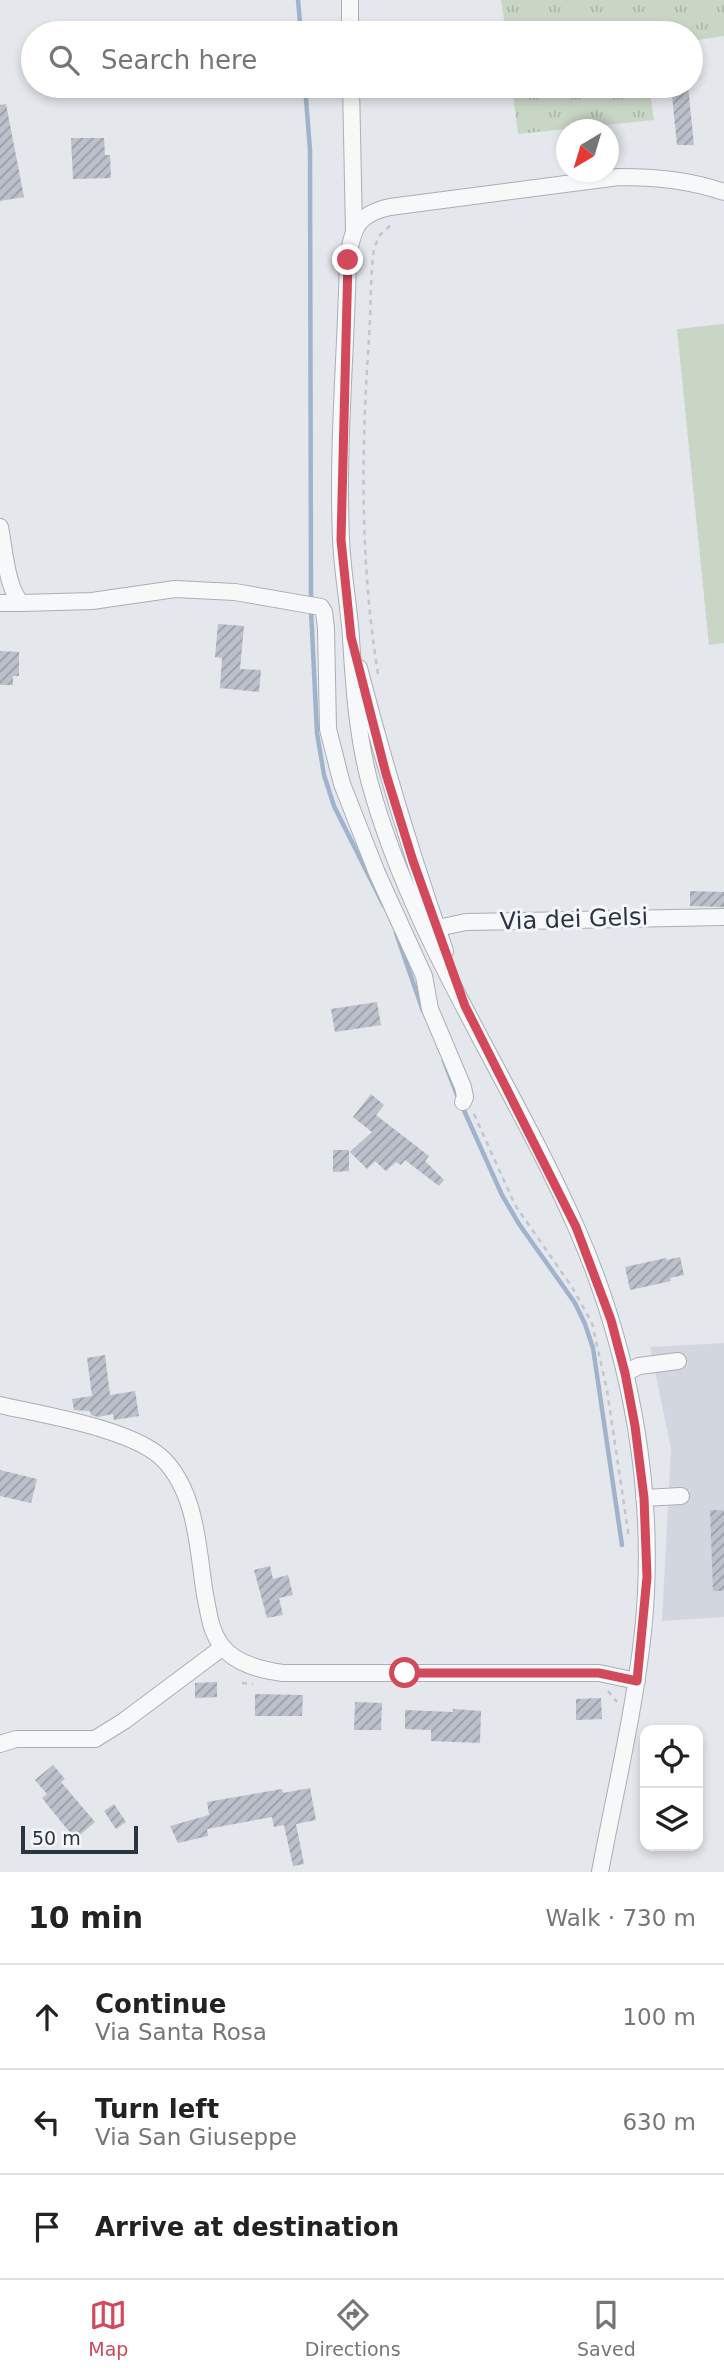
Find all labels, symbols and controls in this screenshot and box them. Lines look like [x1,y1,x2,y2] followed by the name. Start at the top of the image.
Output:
[21,21,703,98] search box
[45,41,83,79] icon: search
[101,45,257,75] text: Search here
[556,119,619,182] north arrow
[332,244,363,275] route end
[499,902,649,936] street label: Via dei Gelsi
[389,1657,420,1688] route start
[640,1725,703,1851] map controls
[640,1725,703,1788] button: locate
[640,1788,703,1851] button: layers
[21,1823,138,1855] scale bar
[32,1827,81,1849] text: 50 m
[28,1900,143,1935] text: 10 min
[545,1905,696,1931] text: Walk · 730 m
[95,1989,226,2019] text: Continue
[28,1998,66,2036] icon: ahead
[622,2004,696,2030] text: 100 m
[95,2019,267,2045] text: Via Santa Rosa
[95,2094,219,2124] text: Turn left
[28,2103,66,2141] icon: left
[622,2109,696,2135] text: 630 m
[95,2124,297,2150] text: Via San Giuseppe
[28,2208,66,2246] icon: arrive
[95,2212,399,2242] text: Arrive at destination
[88,2296,128,2360] tab: Map
[305,2296,401,2360] tab: Directions
[577,2296,636,2360] tab: Saved

